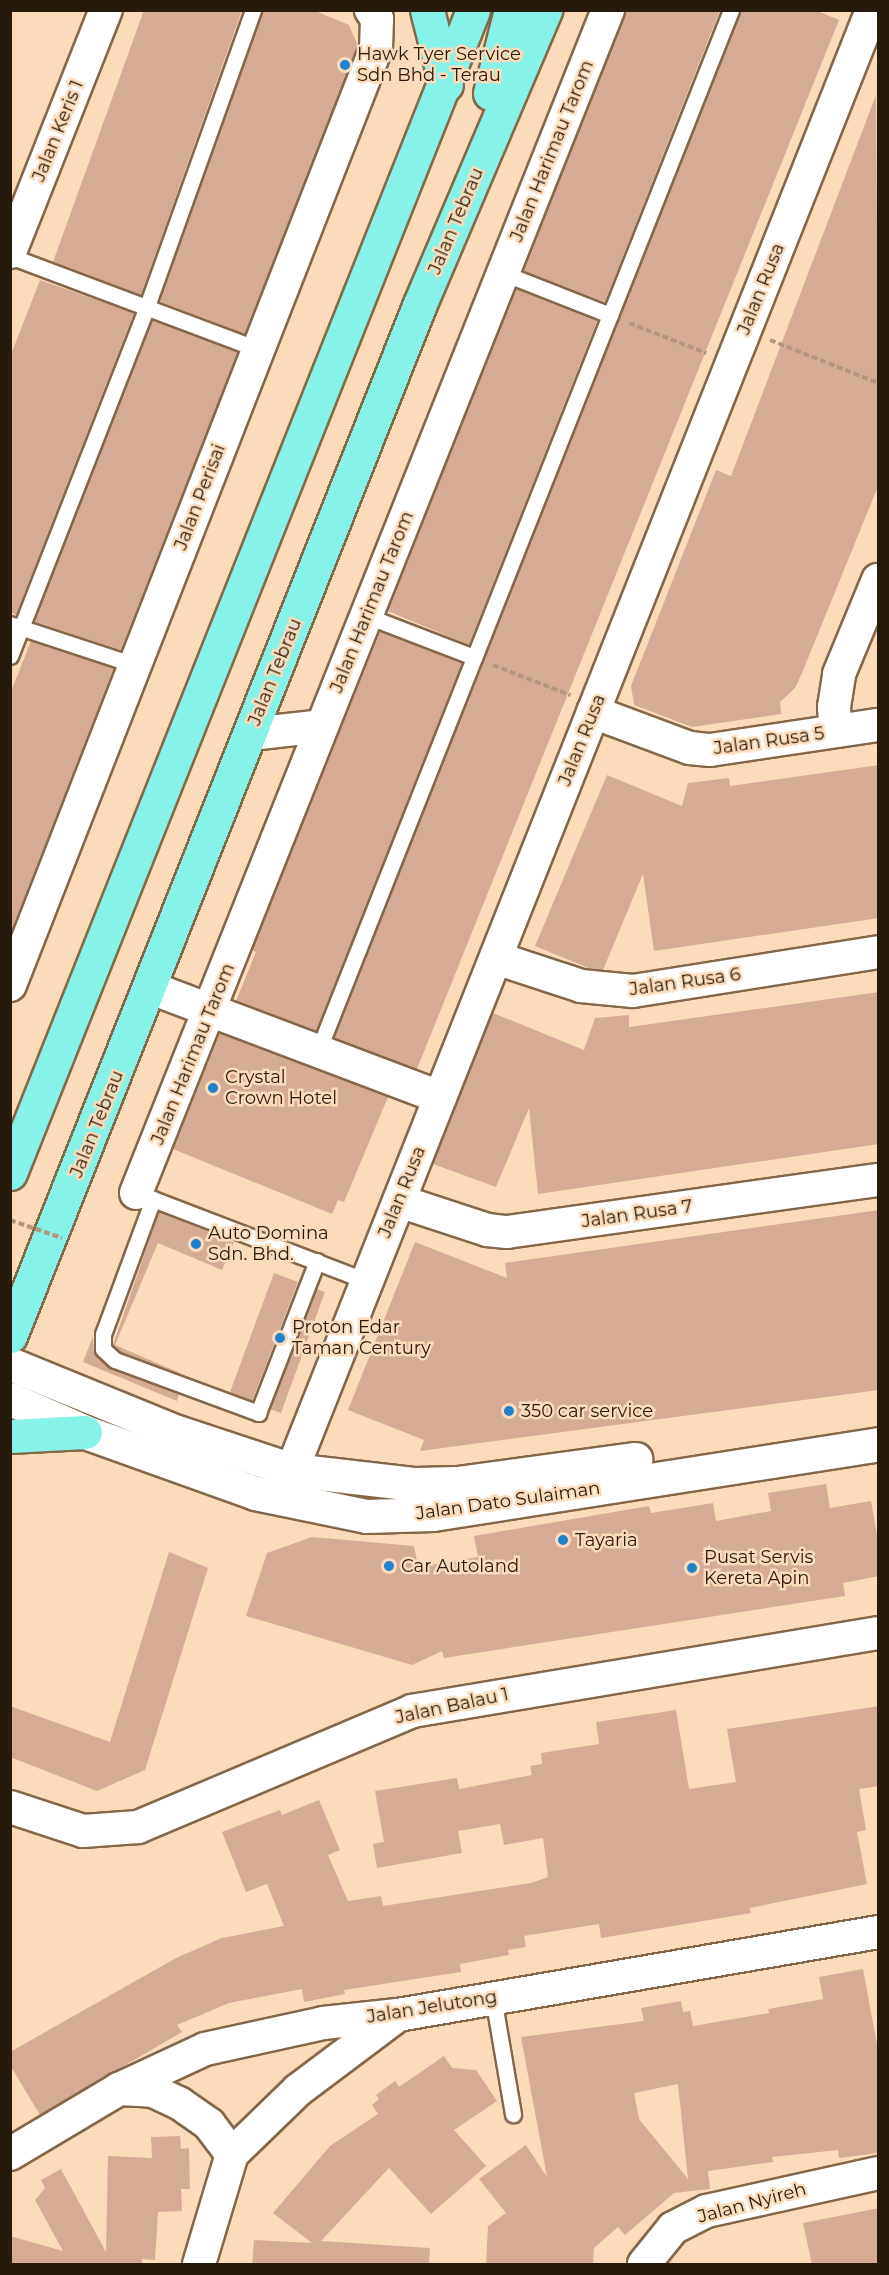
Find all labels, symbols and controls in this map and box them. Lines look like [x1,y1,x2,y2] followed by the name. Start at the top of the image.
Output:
[357,44,521,86] place label: Hawk Tyer Service Sdn Bhd - Terau
[506,57,598,245] street label: Jalan Harimau Tarom
[338,58,352,72] marker: Hawk Tyer Service Sdn Bhd - Terau
[28,77,88,185] street label: Jalan Keris 1
[424,164,488,278] street label: Jalan Tebrau
[733,240,789,338] street label: Jalan Rusa
[170,441,230,553] street label: Jalan Perisai
[326,508,418,696] street label: Jalan Harimau Tarom
[244,615,306,729] street label: Jalan Tebrau
[554,691,610,789] street label: Jalan Rusa
[712,723,826,759] street label: Jalan Rusa 5
[147,960,239,1148] street label: Jalan Harimau Tarom
[628,963,742,1001] street label: Jalan Rusa 6
[66,1067,128,1181] street label: Jalan Tebrau
[225,1067,337,1110] place label: Crystal Crown Hotel
[206,1081,220,1095] marker: Crystal Crown Hotel
[374,1143,430,1241] street label: Jalan Rusa
[580,1196,694,1232] street label: Jalan Rusa 7
[208,1223,329,1266] place label: Auto Domina Sdn. Bhd.
[189,1237,203,1251] marker: Auto Domina Sdn. Bhd.
[292,1317,431,1360] place label: Proton Edar Taman Century
[273,1331,287,1345] marker: Proton Edar Taman Century
[521,1400,653,1422] place label: 350 car service
[502,1404,516,1418] marker: 350 car service
[415,1477,601,1525] street label: Jalan Dato Sulaiman
[575,1529,638,1551] place label: Tayaria
[556,1533,570,1547] marker: Tayaria
[704,1547,813,1590] place label: Pusat Servis Kereta Apin
[401,1555,519,1577] place label: Car Autoland
[382,1559,396,1573] marker: Car Autoland
[685,1561,699,1575] marker: Pusat Servis Kereta Apin
[394,1683,510,1729] street label: Jalan Balau 1
[365,1986,499,2028] street label: Jalan Jelutong
[695,2178,809,2228] street label: Jalan Nyireh

